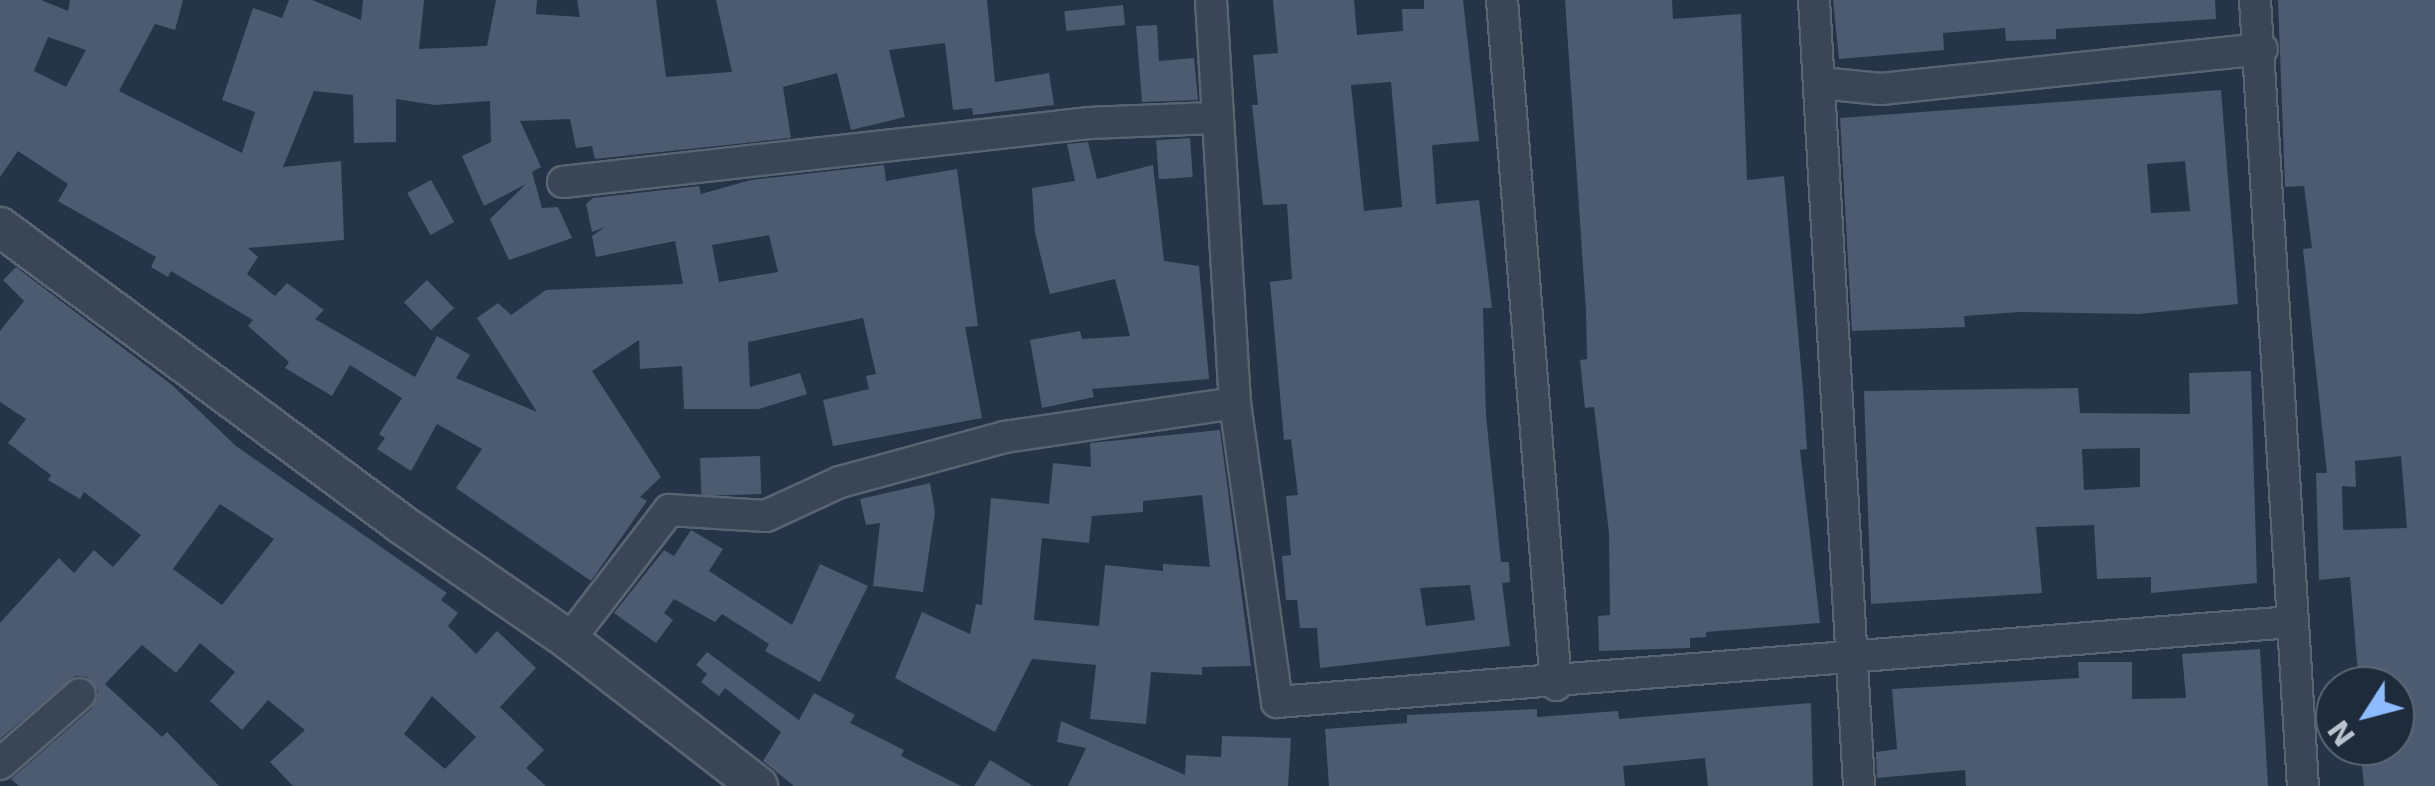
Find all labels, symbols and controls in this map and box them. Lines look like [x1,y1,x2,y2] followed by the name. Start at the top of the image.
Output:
[2315,666,2415,766] north arrow
[2322,714,2362,752] text: N

